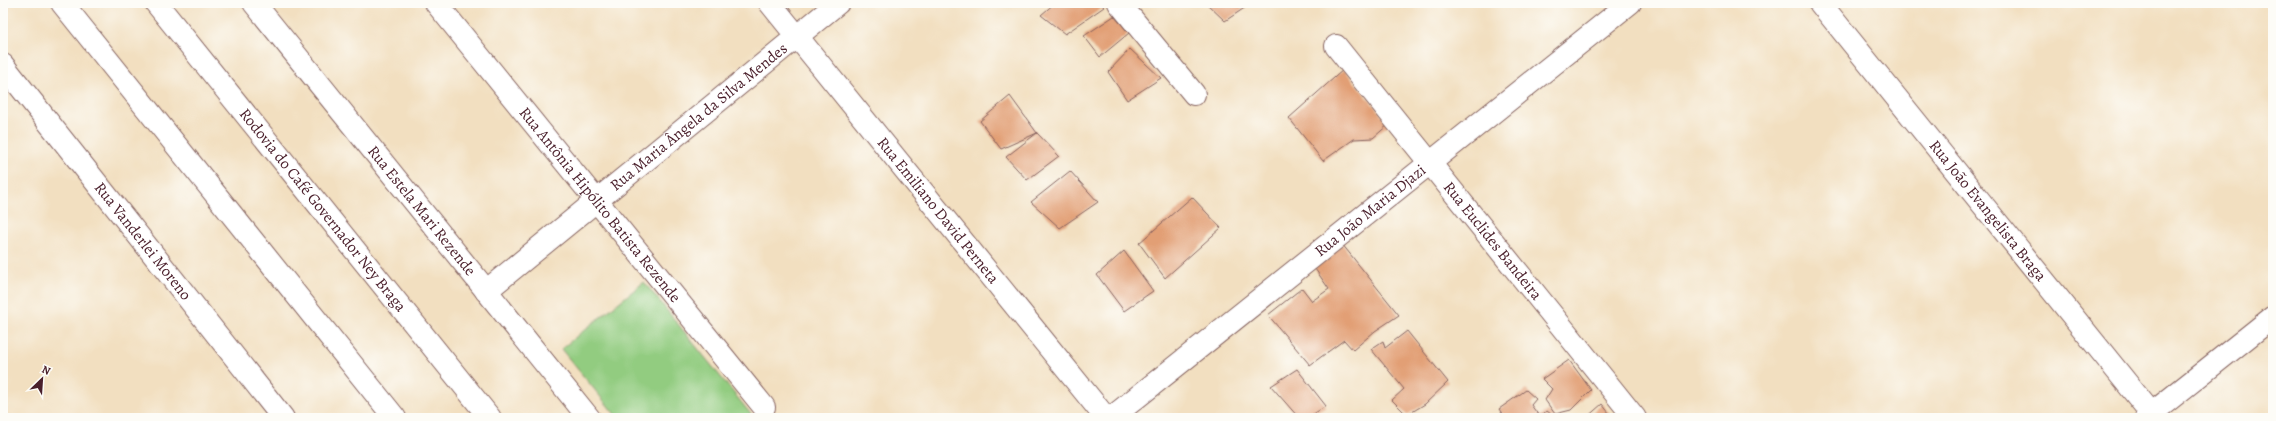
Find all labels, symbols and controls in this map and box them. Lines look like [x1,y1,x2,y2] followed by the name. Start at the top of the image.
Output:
[605,38,792,196] street label: Rua Maria Ângela da Silva Mendes
[514,102,686,307] street label: Rua Antônia Hipólito Batista Rezende
[234,104,412,317] street label: Rodovia do Café Governador Ney Braga
[872,132,1005,289] street label: Rua Emiliano David Perneta
[1924,135,2052,287] street label: Rua João Evangelista Braga
[362,141,481,281] street label: Rua Estela Mari Rezende
[1310,159,1430,262] street label: Rua João Maria Djazi
[1438,177,1547,305] street label: Rua Euclides Bandeira
[89,178,197,305] street label: Rua Vanderlei Moreno
[22,359,62,399] north arrow
[39,362,53,379] text: N

